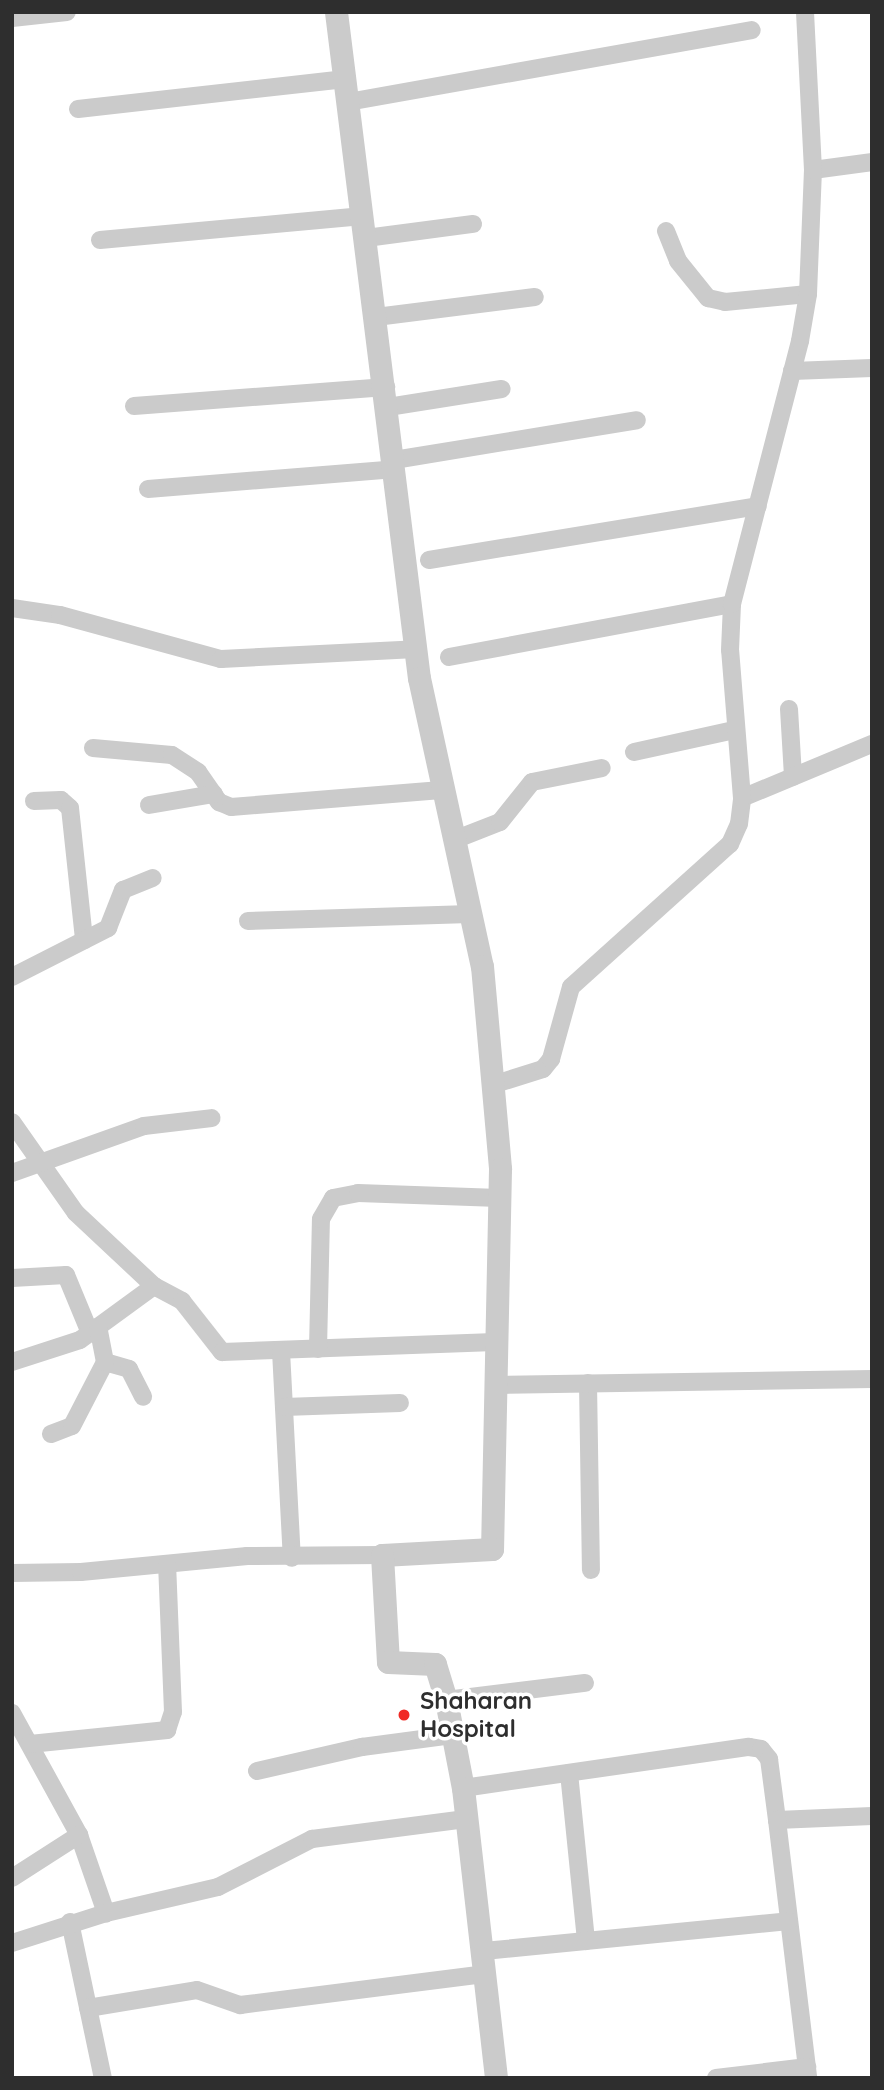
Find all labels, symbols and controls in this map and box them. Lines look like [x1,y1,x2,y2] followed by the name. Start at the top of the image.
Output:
[420,1687,532,1743] place label: Shaharan Hospital
[394,1705,414,1725] marker: Shaharan Hospital

